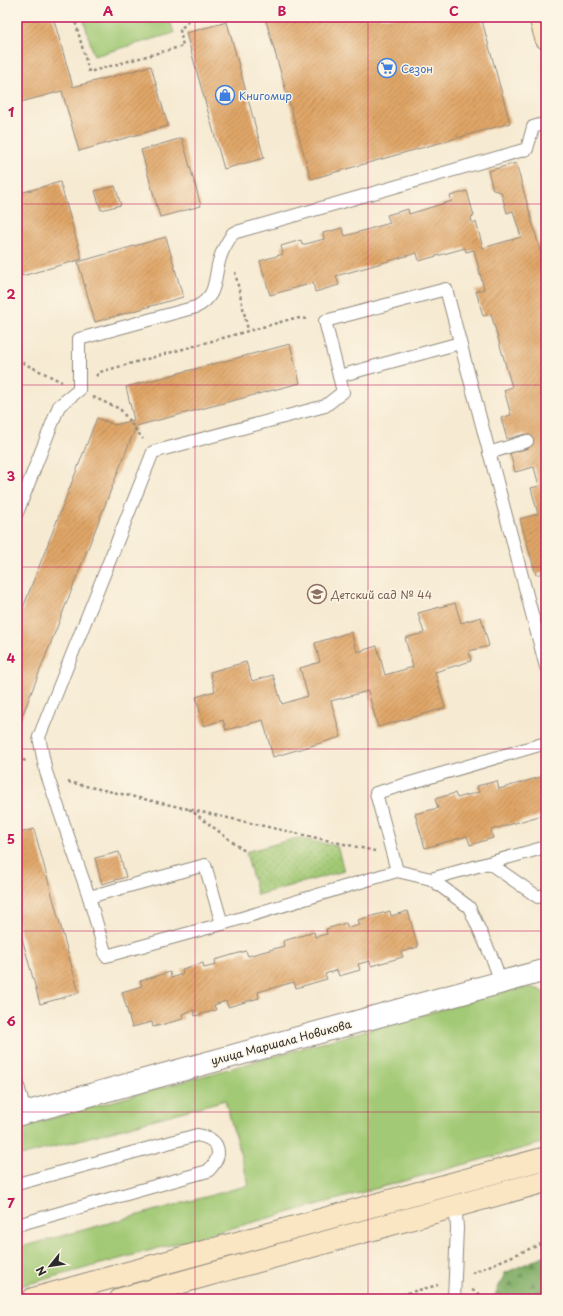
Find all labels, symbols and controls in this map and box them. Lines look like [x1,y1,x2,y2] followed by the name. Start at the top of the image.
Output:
[103,1,113,20] text: A
[278,1,287,20] text: B
[449,1,459,20] text: C
[376,57,398,79] supermarket icon: Сезон
[401,60,433,77] place label: Сезон
[214,84,236,106] shop icon: Книгомир
[239,87,292,104] place label: Книгомир
[8,102,14,121] text: 1
[6,284,16,303] text: 2
[7,466,16,485] text: 3
[306,583,328,605] school or university icon: Детский сад № 44
[330,586,432,603] place label: Детский сад № 44
[7,648,16,667] text: 4
[7,829,15,848] text: 5
[6,1011,16,1030] text: 6
[209,1015,353,1069] street label: улица Маршала Новикова
[7,1193,15,1212] text: 7
[30,1246,70,1286] north arrow
[31,1263,50,1279] text: N

